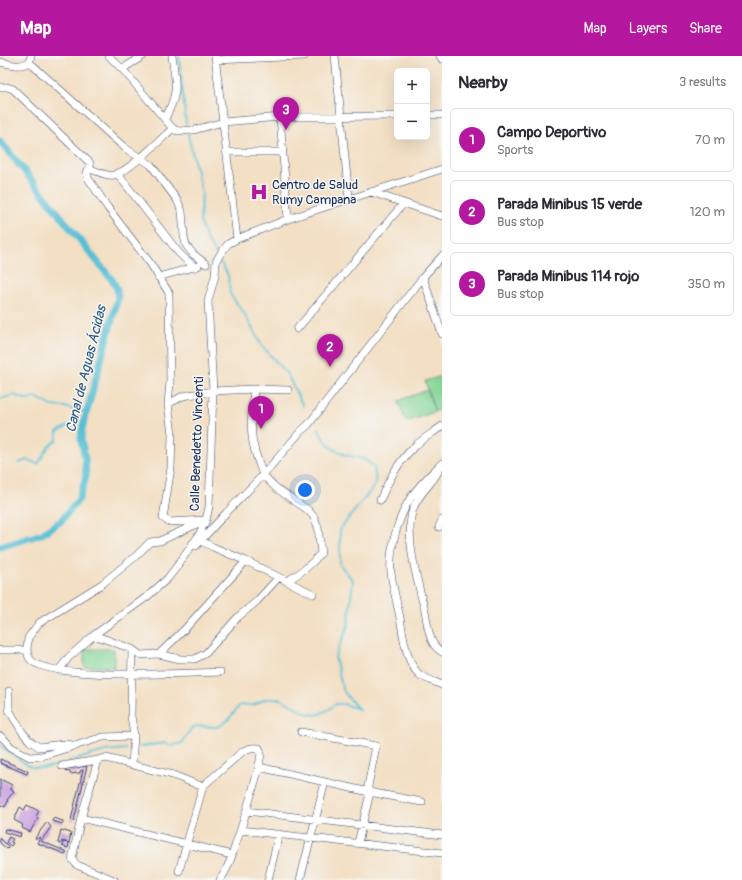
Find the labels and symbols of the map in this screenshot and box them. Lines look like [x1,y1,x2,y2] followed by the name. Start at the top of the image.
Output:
[273,97,299,130] pin: 3
[272,177,358,208] place label: Centro de Salud Rumy Campana
[249,182,269,202] hospital icon: Centro de Salud Rumy Campana
[62,302,110,434] water label: Canal de Aguas Ácidas
[317,334,343,367] pin: 2
[187,376,207,512] street label: Calle Benedetto Vincenti
[248,396,274,429] pin: 1
[295,480,315,500] your location

